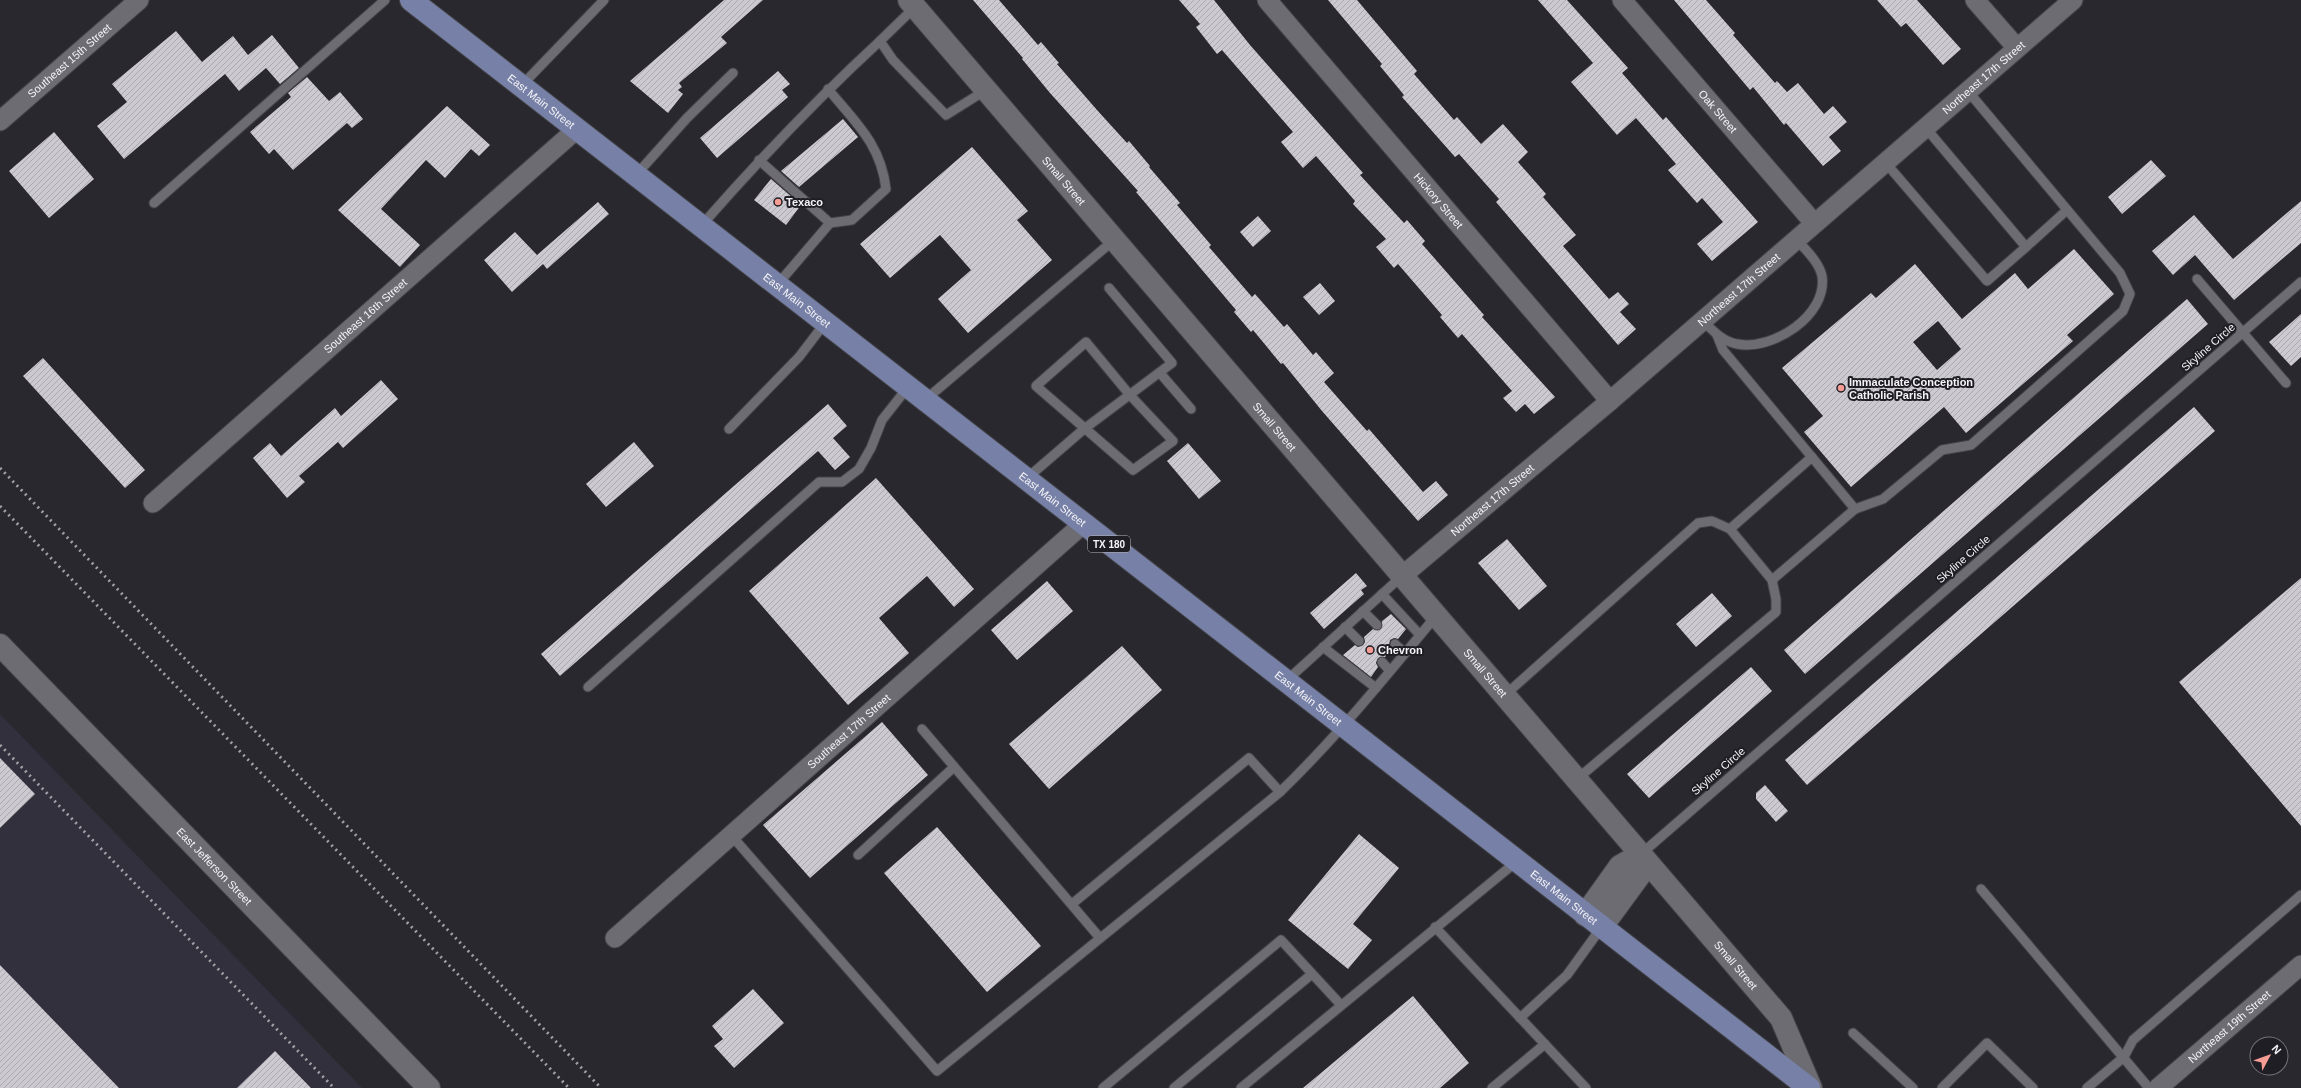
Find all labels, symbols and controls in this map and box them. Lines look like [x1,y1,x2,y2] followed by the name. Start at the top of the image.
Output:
[25,21,114,100] street label: Southeast 15th Street
[1940,39,2027,116] street label: Northeast 17th Street
[505,72,577,131] street label: East Main Street
[1696,88,1740,135] street label: Oak Street
[1040,154,1088,207] street label: Small Street
[1412,170,1466,231] street label: Hickory Street
[786,196,823,208] place label: Texaco
[773,197,783,207] marker: Texaco
[1695,251,1782,328] street label: Northeast 17th Street
[761,271,833,330] street label: East Main Street
[321,276,409,356] street label: Southeast 16th Street
[2179,321,2237,373] street label: Skyline Circle
[1849,376,1973,401] place label: Immaculate Conception Catholic Parish
[1836,383,1846,393] marker: Immaculate Conception Catholic Parish
[1251,400,1299,454] street label: Small Street
[1448,462,1536,538] street label: Northeast 17th Street
[1017,470,1088,529] street label: East Main Street
[1934,533,1992,585] street label: Skyline Circle
[1088,536,1130,552] road number: TX 180
[1378,644,1423,656] place label: Chevron
[1365,645,1375,655] marker: Chevron
[1461,646,1509,700] street label: Small Street
[1272,669,1344,728] street label: East Main Street
[805,691,893,771] street label: Southeast 17th Street
[1689,745,1747,797] street label: Skyline Circle
[174,825,254,907] street label: East Jefferson Street
[1528,868,1600,927] street label: East Main Street
[1712,939,1760,992] street label: Small Street
[2186,988,2273,1065] street label: Northeast 19th Street
[2249,1036,2289,1076] north arrow
[2269,1043,2284,1056] text: N

